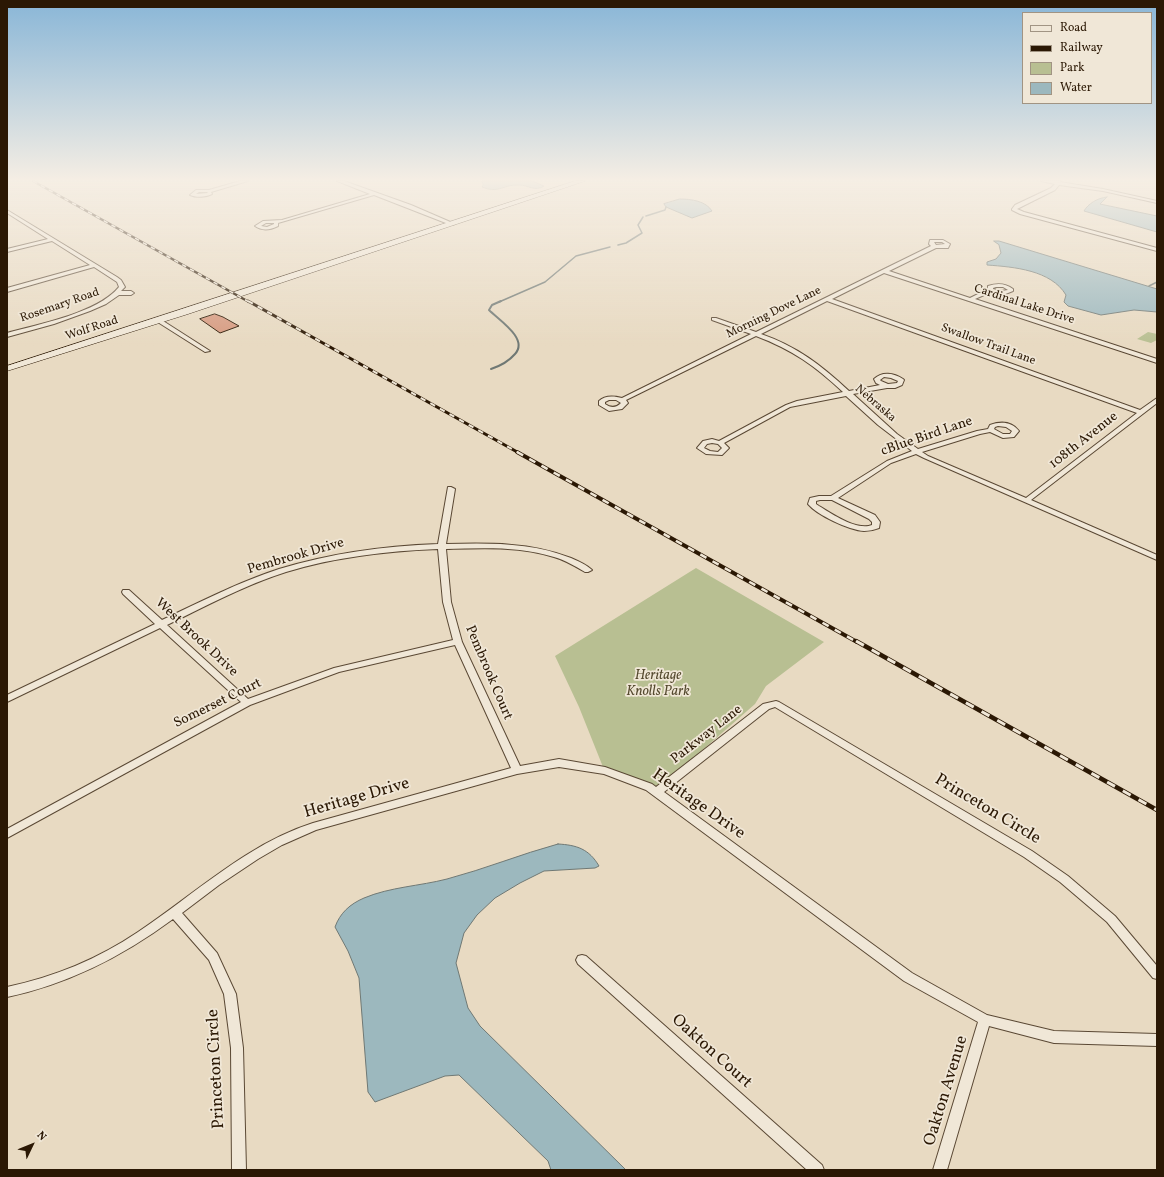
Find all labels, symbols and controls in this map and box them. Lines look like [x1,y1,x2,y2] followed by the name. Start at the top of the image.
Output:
[1022,12,1152,104] legend
[1060,20,1087,36] text: Road
[1060,40,1103,56] text: Railway
[1060,60,1085,76] text: Park
[1060,80,1092,96] text: Water
[972,282,1076,328] street label: Cardinal Lake Drive
[724,284,824,342] street label: Morning Dove Lane
[19,286,101,326] street label: Rosemary Road
[64,314,120,344] street label: Wolf Road
[939,321,1037,369] street label: Swallow Trail Lane
[851,382,899,426] street label: Nebraska
[1046,409,1122,473] street label: 108th Avenue
[879,413,975,461] street label: cBlue Bird Lane
[246,535,346,579] street label: Pembrook Drive
[151,595,241,681] street label: West Brook Drive
[461,623,515,723] street label: Pembrook Court
[626,668,690,700] park label: Heritage Knolls Park
[171,675,265,733] street label: Somerset Court
[668,702,746,768] street label: Parkway Lane
[647,765,749,845] street label: Heritage Drive
[930,770,1044,850] street label: Princeton Circle
[302,774,412,824] street label: Heritage Drive
[204,1009,230,1129] street label: Princeton Circle
[667,1011,755,1093] street label: Oakton Court
[921,1033,973,1149] street label: Oakton Avenue
[12,1125,52,1165] north arrow
[33,1128,49,1145] text: N

